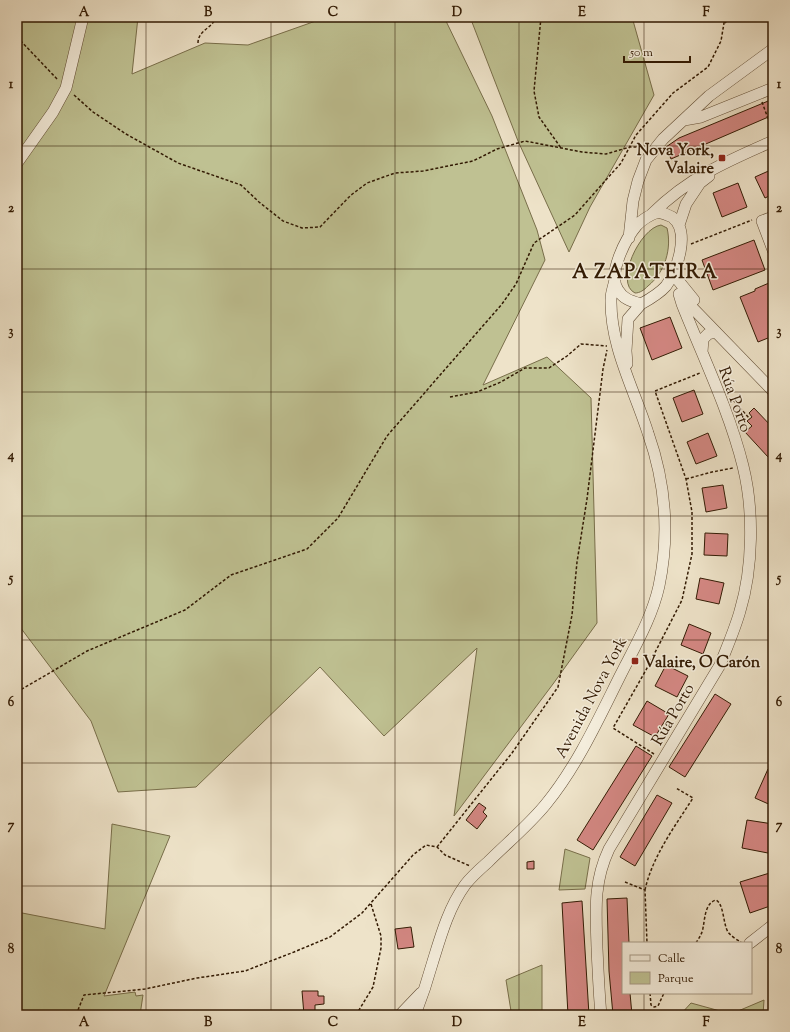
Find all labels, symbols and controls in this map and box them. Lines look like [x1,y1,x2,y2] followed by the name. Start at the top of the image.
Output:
[79,4,90,22] text: A
[204,4,213,22] text: B
[328,4,338,22] text: C
[452,4,462,22] text: D
[578,4,586,22] text: E
[702,4,710,22] text: F
[624,38,690,64] scale bar
[629,44,653,62] text: 50 m
[9,76,14,94] text: 1
[777,76,782,94] text: 1
[637,140,715,181] place label: Nova York, Valaire
[717,153,727,163] marker: Nova York, Valaire
[8,200,15,218] text: 2
[776,200,783,218] text: 2
[572,259,718,288] district label: A ZAPATEIRA
[8,323,14,341] text: 3
[776,323,782,341] text: 3
[711,364,756,436] street label: Rúa Porto
[7,447,15,465] text: 4
[775,447,783,465] text: 4
[8,570,14,588] text: 5
[776,570,782,588] text: 5
[550,633,634,763] street label: Avenida Nova York
[643,652,761,675] place label: Valaire, O Carón
[630,656,640,666] marker: Valaire, O Carón
[647,680,701,751] street label: Rúa Porto
[8,694,15,712] text: 6
[776,694,783,712] text: 6
[8,817,15,835] text: 7
[776,817,783,835] text: 7
[8,941,15,959] text: 8
[776,941,783,959] text: 8
[622,942,752,994] legend
[658,950,686,968] text: Calle
[658,970,694,988] text: Parque
[79,1014,90,1032] text: A
[204,1014,213,1032] text: B
[328,1014,338,1032] text: C
[452,1014,462,1032] text: D
[578,1014,586,1032] text: E
[702,1014,710,1032] text: F

